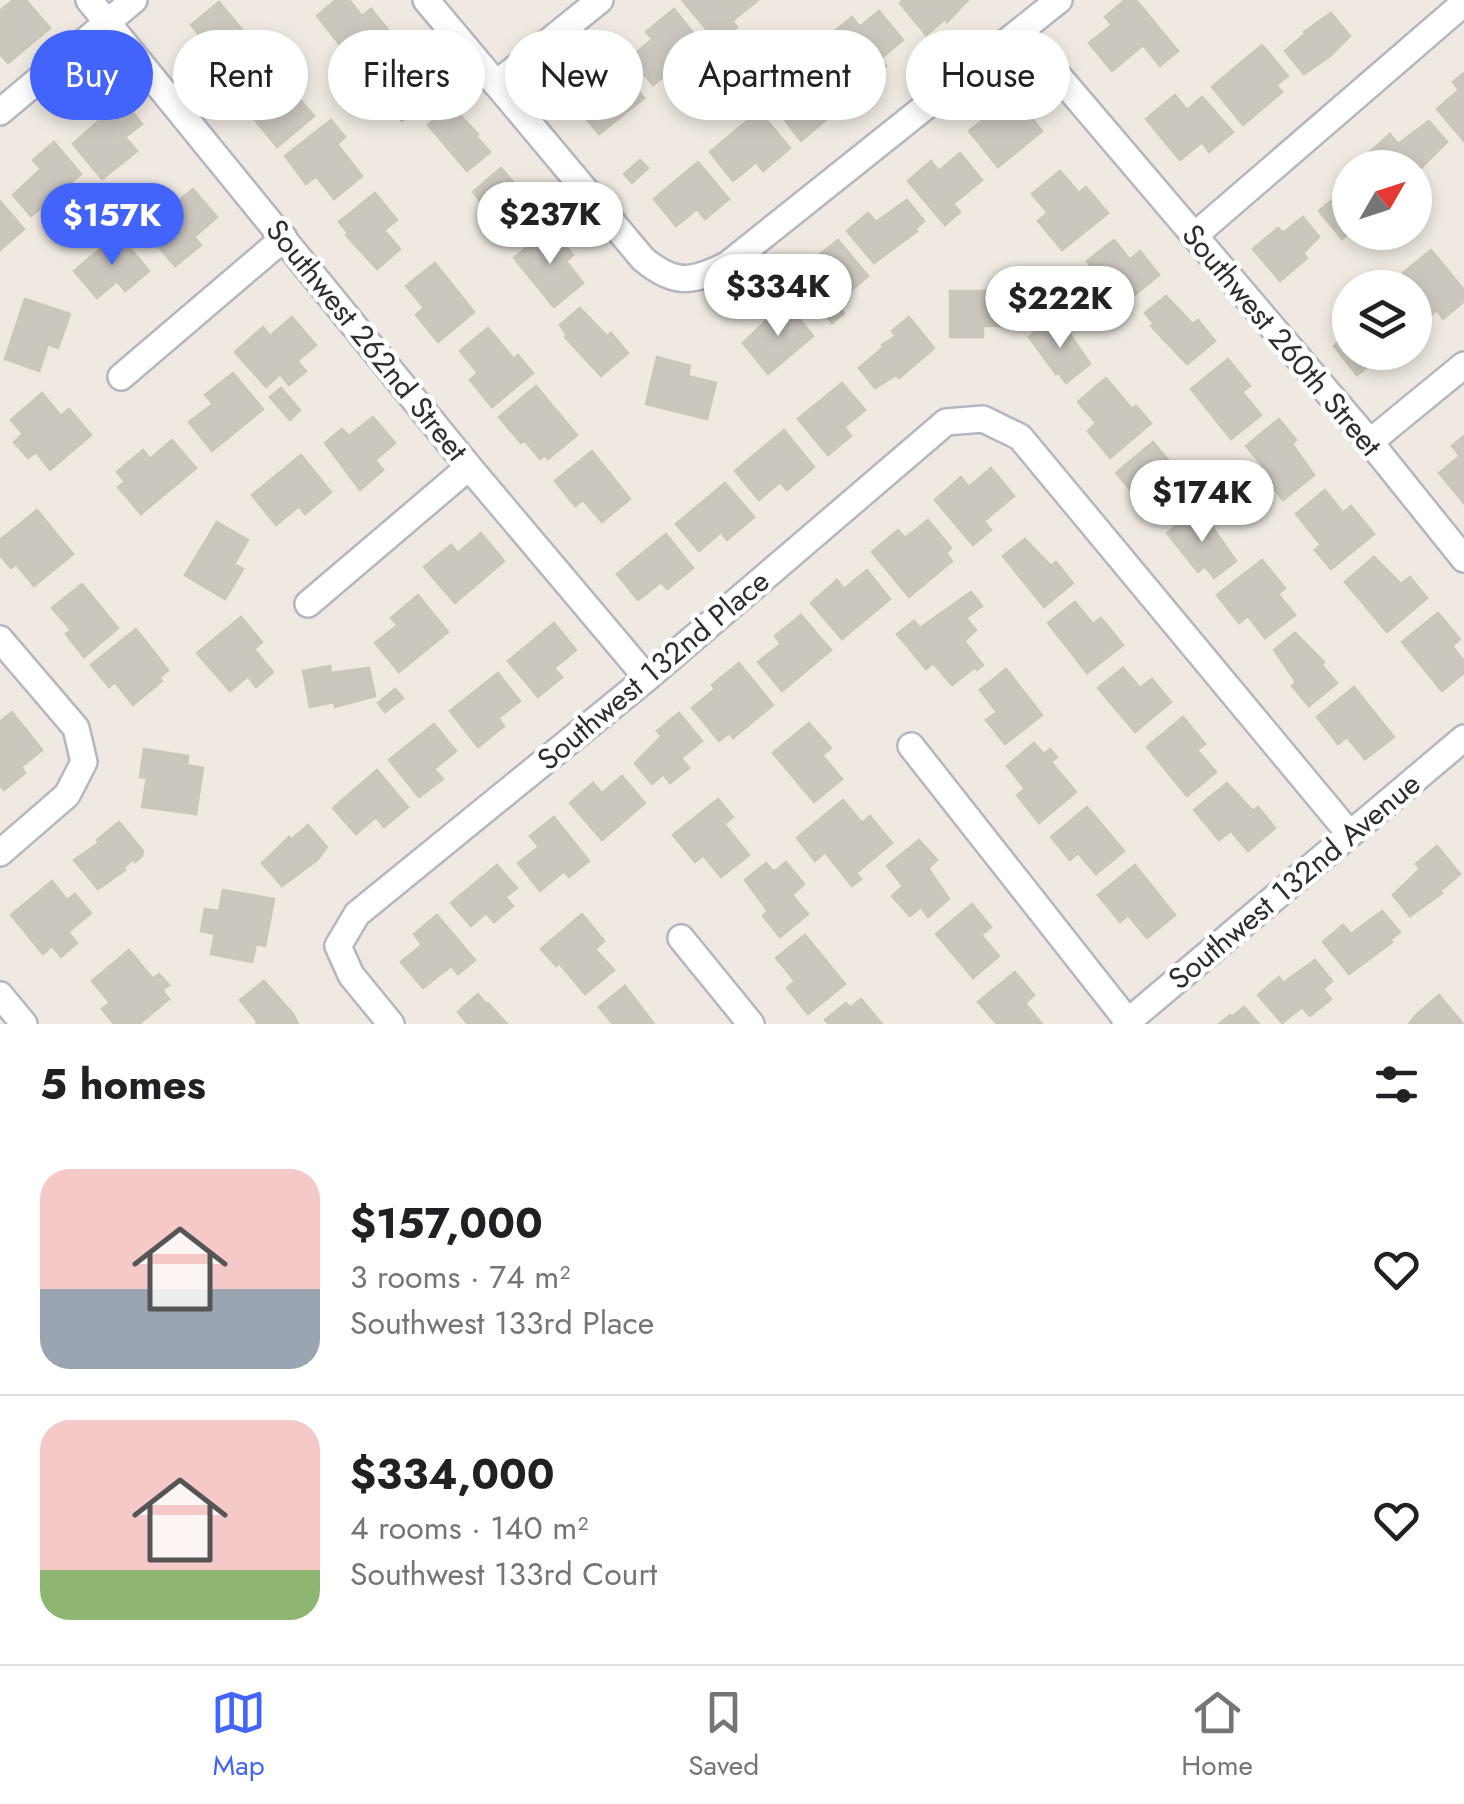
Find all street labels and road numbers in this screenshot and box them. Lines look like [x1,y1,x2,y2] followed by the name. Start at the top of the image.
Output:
[256,210,479,471] street label: Southwest 262nd Street
[1172,215,1392,466] street label: Southwest 260th Street
[528,560,778,780] street label: Southwest 132nd Place
[1159,763,1429,999] street label: Southwest 132nd Avenue

